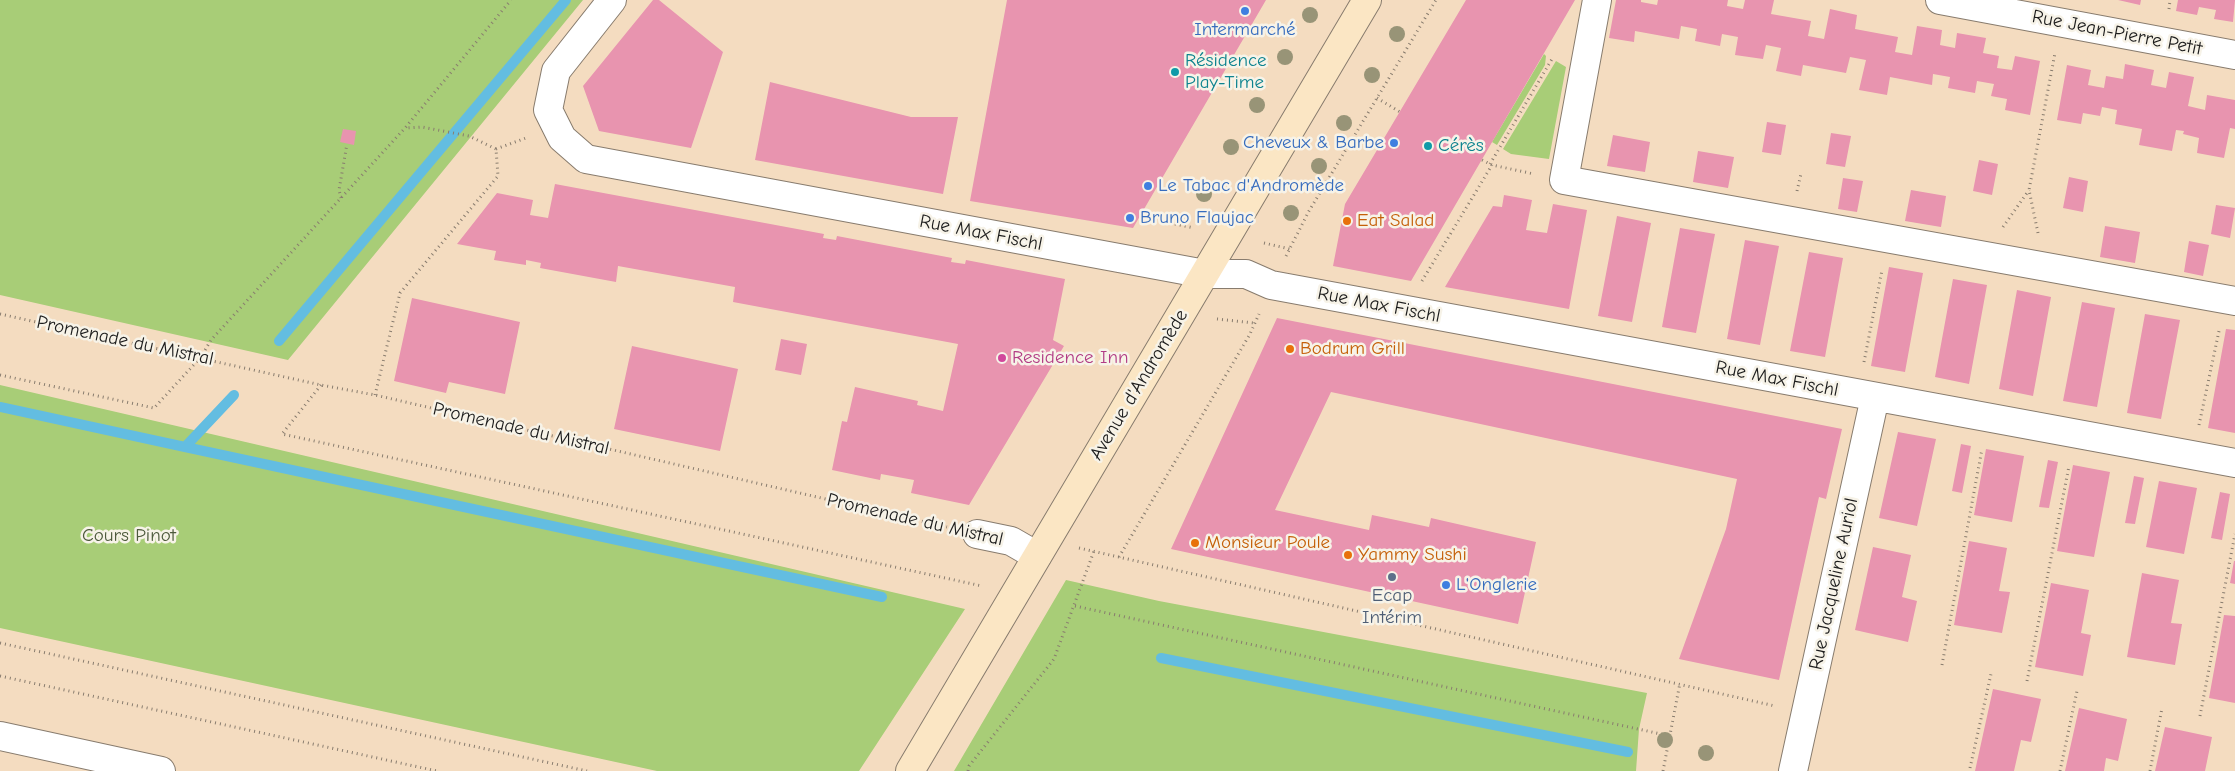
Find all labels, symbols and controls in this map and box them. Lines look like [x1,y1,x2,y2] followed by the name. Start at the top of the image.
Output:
[1239,5,1251,17] marker: Intermarché
[2030,5,2204,61] street label: Rue Jean-Pierre Petit
[1194,19,1296,41] place label: Intermarché
[1185,50,1267,94] place label: Résidence Play-Time
[1169,66,1181,78] marker: Résidence Play-Time
[1243,132,1384,154] place label: Cheveux & Barbe
[1438,135,1484,157] place label: Cérès
[1388,137,1400,149] marker: Cheveux & Barbe
[1422,140,1434,152] marker: Cérès
[1158,175,1344,197] place label: Le Tabac d'Andromède
[1142,180,1154,192] marker: Le Tabac d'Andromède
[1140,207,1254,229] place label: Bruno Flaujac
[918,210,1044,256] street label: Rue Max Fischl
[1357,210,1434,232] place label: Eat Salad
[1124,212,1136,224] marker: Bruno Flaujac
[1341,215,1353,227] marker: Eat Salad
[1316,282,1442,328] street label: Rue Max Fischl
[1085,306,1193,464] street label: Avenue d'Andromède
[34,311,216,371] street label: Promenade du Mistral
[1300,338,1405,360] place label: Bodrum Grill
[1284,343,1296,355] marker: Bodrum Grill
[1012,347,1128,369] place label: Residence Inn
[996,352,1008,364] marker: Residence Inn
[1714,356,1840,402] street label: Rue Max Fischl
[431,398,611,460] street label: Promenade du Mistral
[825,489,1005,551] street label: Promenade du Mistral
[1805,496,1863,672] street label: Rue Jacqueline Auriol
[82,525,176,547] park label: Cours Pinot
[1205,532,1330,554] place label: Monsieur Poule
[1189,537,1201,549] marker: Monsieur Poule
[1358,544,1467,566] place label: Yammy Sushi
[1342,549,1354,561] marker: Yammy Sushi
[1386,571,1398,583] marker: Ecap Intérim
[1456,574,1537,596] place label: L'Onglerie
[1440,579,1452,591] marker: L'Onglerie
[1362,585,1422,629] place label: Ecap Intérim

